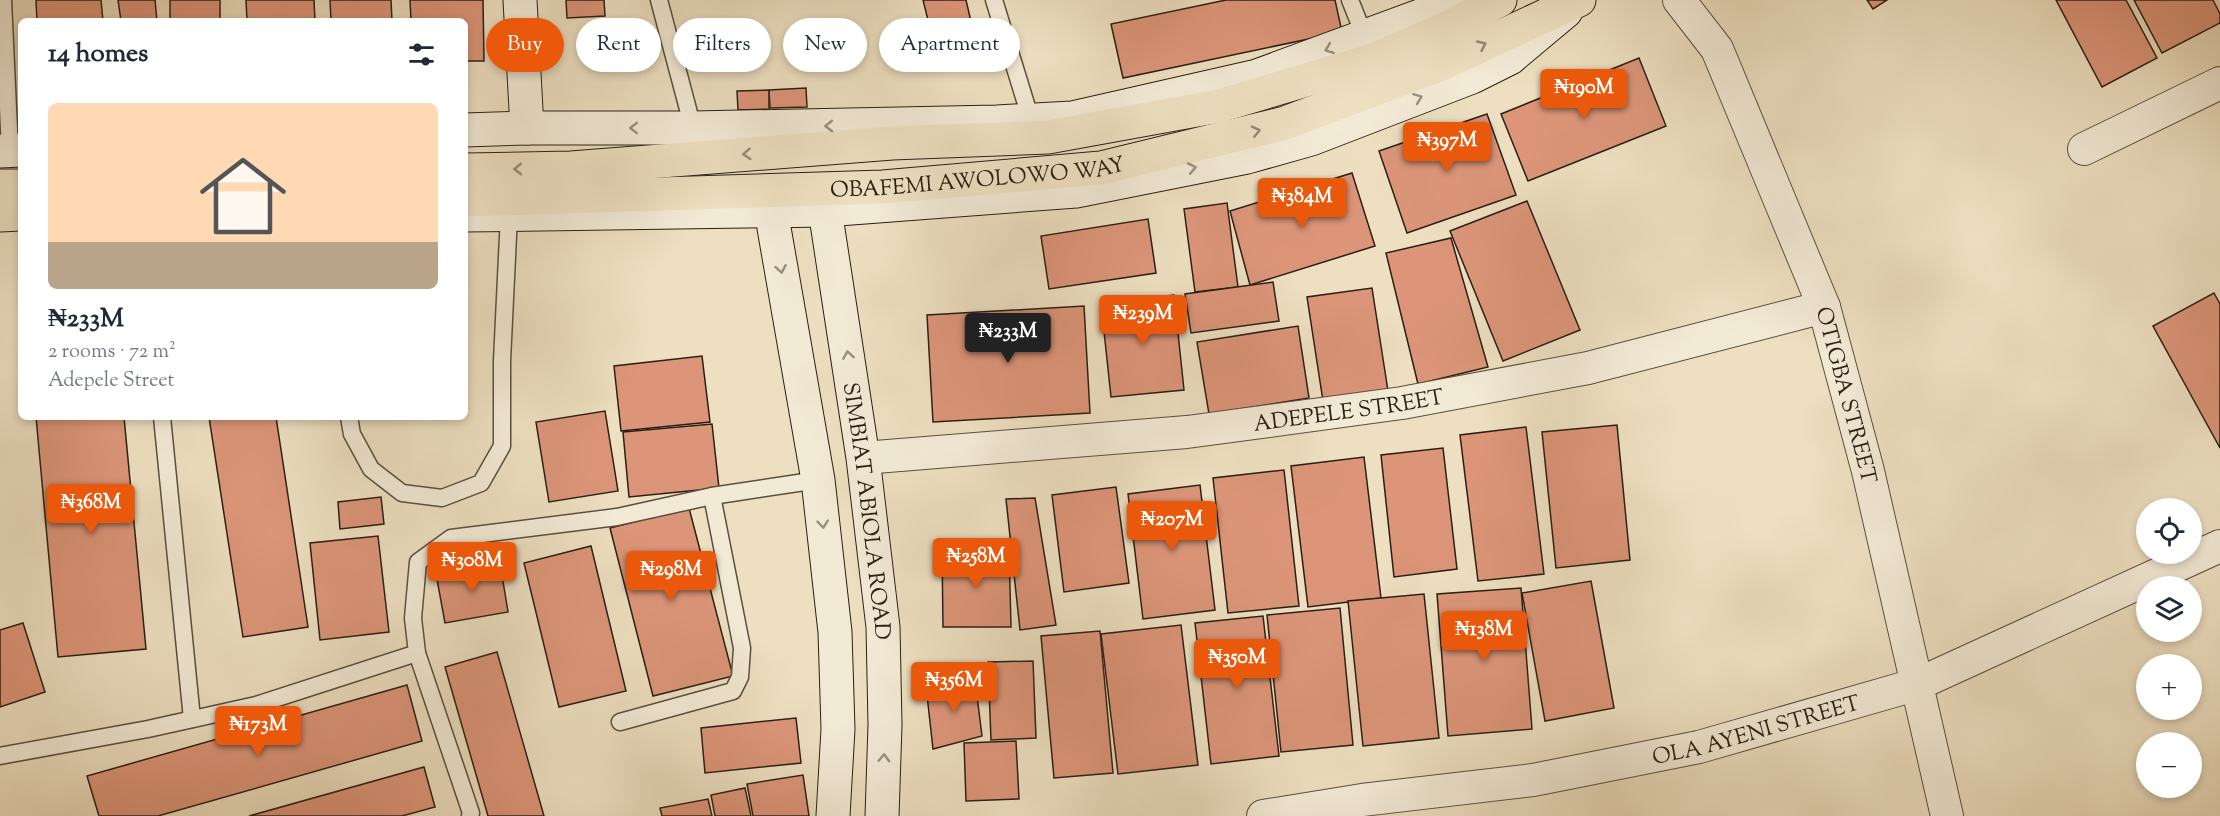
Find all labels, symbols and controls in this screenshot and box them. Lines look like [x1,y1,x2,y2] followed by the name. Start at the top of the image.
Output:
[486,18,564,72] chip: Buy
[576,18,661,72] chip: Rent
[673,18,771,72] chip: Filters
[783,18,867,72] chip: New
[879,18,1020,72] chip: Apartment
[48,36,148,73] text: 14 homes
[405,38,438,71] icon: filters
[1324,41,1335,54] one-way arrow
[1476,41,1487,53] one-way arrow
[1542,69,1626,120] pin: ₦190M
[1554,74,1614,103] text: ₦190M
[1412,93,1423,105] one-way arrow
[824,119,833,132] one-way arrow
[629,122,638,134] one-way arrow
[1405,122,1489,173] pin: ₦397M
[1250,125,1260,138] one-way arrow
[1417,127,1477,156] text: ₦397M
[189,142,297,250] icon: home
[742,148,751,161] one-way arrow
[830,150,1129,208] street label: OBAFEMI AWOLOWO WAY
[513,162,522,175] one-way arrow
[1187,162,1197,175] one-way arrow
[1260,178,1344,229] pin: ₦384M
[1272,183,1332,212] text: ₦384M
[774,264,787,274] one-way arrow
[1101,295,1185,346] pin: ₦239M
[1113,300,1173,329] text: ₦239M
[48,301,124,338] text: ₦233M
[1806,303,1883,487] street label: OTIGBA STREET
[966,313,1050,364] pin: ₦233M
[979,318,1037,347] text: ₦233M
[48,338,176,367] text: 2 rooms · 72 m²
[842,350,854,360] one-way arrow
[48,367,174,396] text: Adepele Street
[833,380,896,640] street label: SIMBIAT ABIOLA ROAD
[1252,382,1447,442] street label: ADEPELE STREET
[49,484,133,535] pin: ₦368M
[61,489,121,518] text: ₦368M
[2136,498,2202,798] map controls
[2136,498,2202,564] button: locate
[1130,501,1214,552] pin: ₦207M
[1141,506,1203,535] text: ₦207M
[816,519,829,528] one-way arrow
[934,538,1018,589] pin: ₦258M
[430,542,514,593] pin: ₦308M
[947,543,1005,572] text: ₦258M
[441,547,503,576] text: ₦308M
[629,551,713,602] pin: ₦298M
[640,556,702,585] text: ₦298M
[2136,576,2202,642] button: layers
[1442,611,1526,662] pin: ₦138M
[1455,616,1513,645] text: ₦138M
[1195,639,1279,690] pin: ₦350M
[1208,644,1266,673] text: ₦350M
[2136,654,2202,720] button: +
[912,662,996,713] pin: ₦356M
[925,667,983,696] text: ₦356M
[1650,688,1865,775] street label: OLA AYENI STREET
[216,706,300,757] pin: ₦173M
[229,711,287,740] text: ₦173M
[2136,732,2202,798] button: −
[878,753,891,762] one-way arrow

